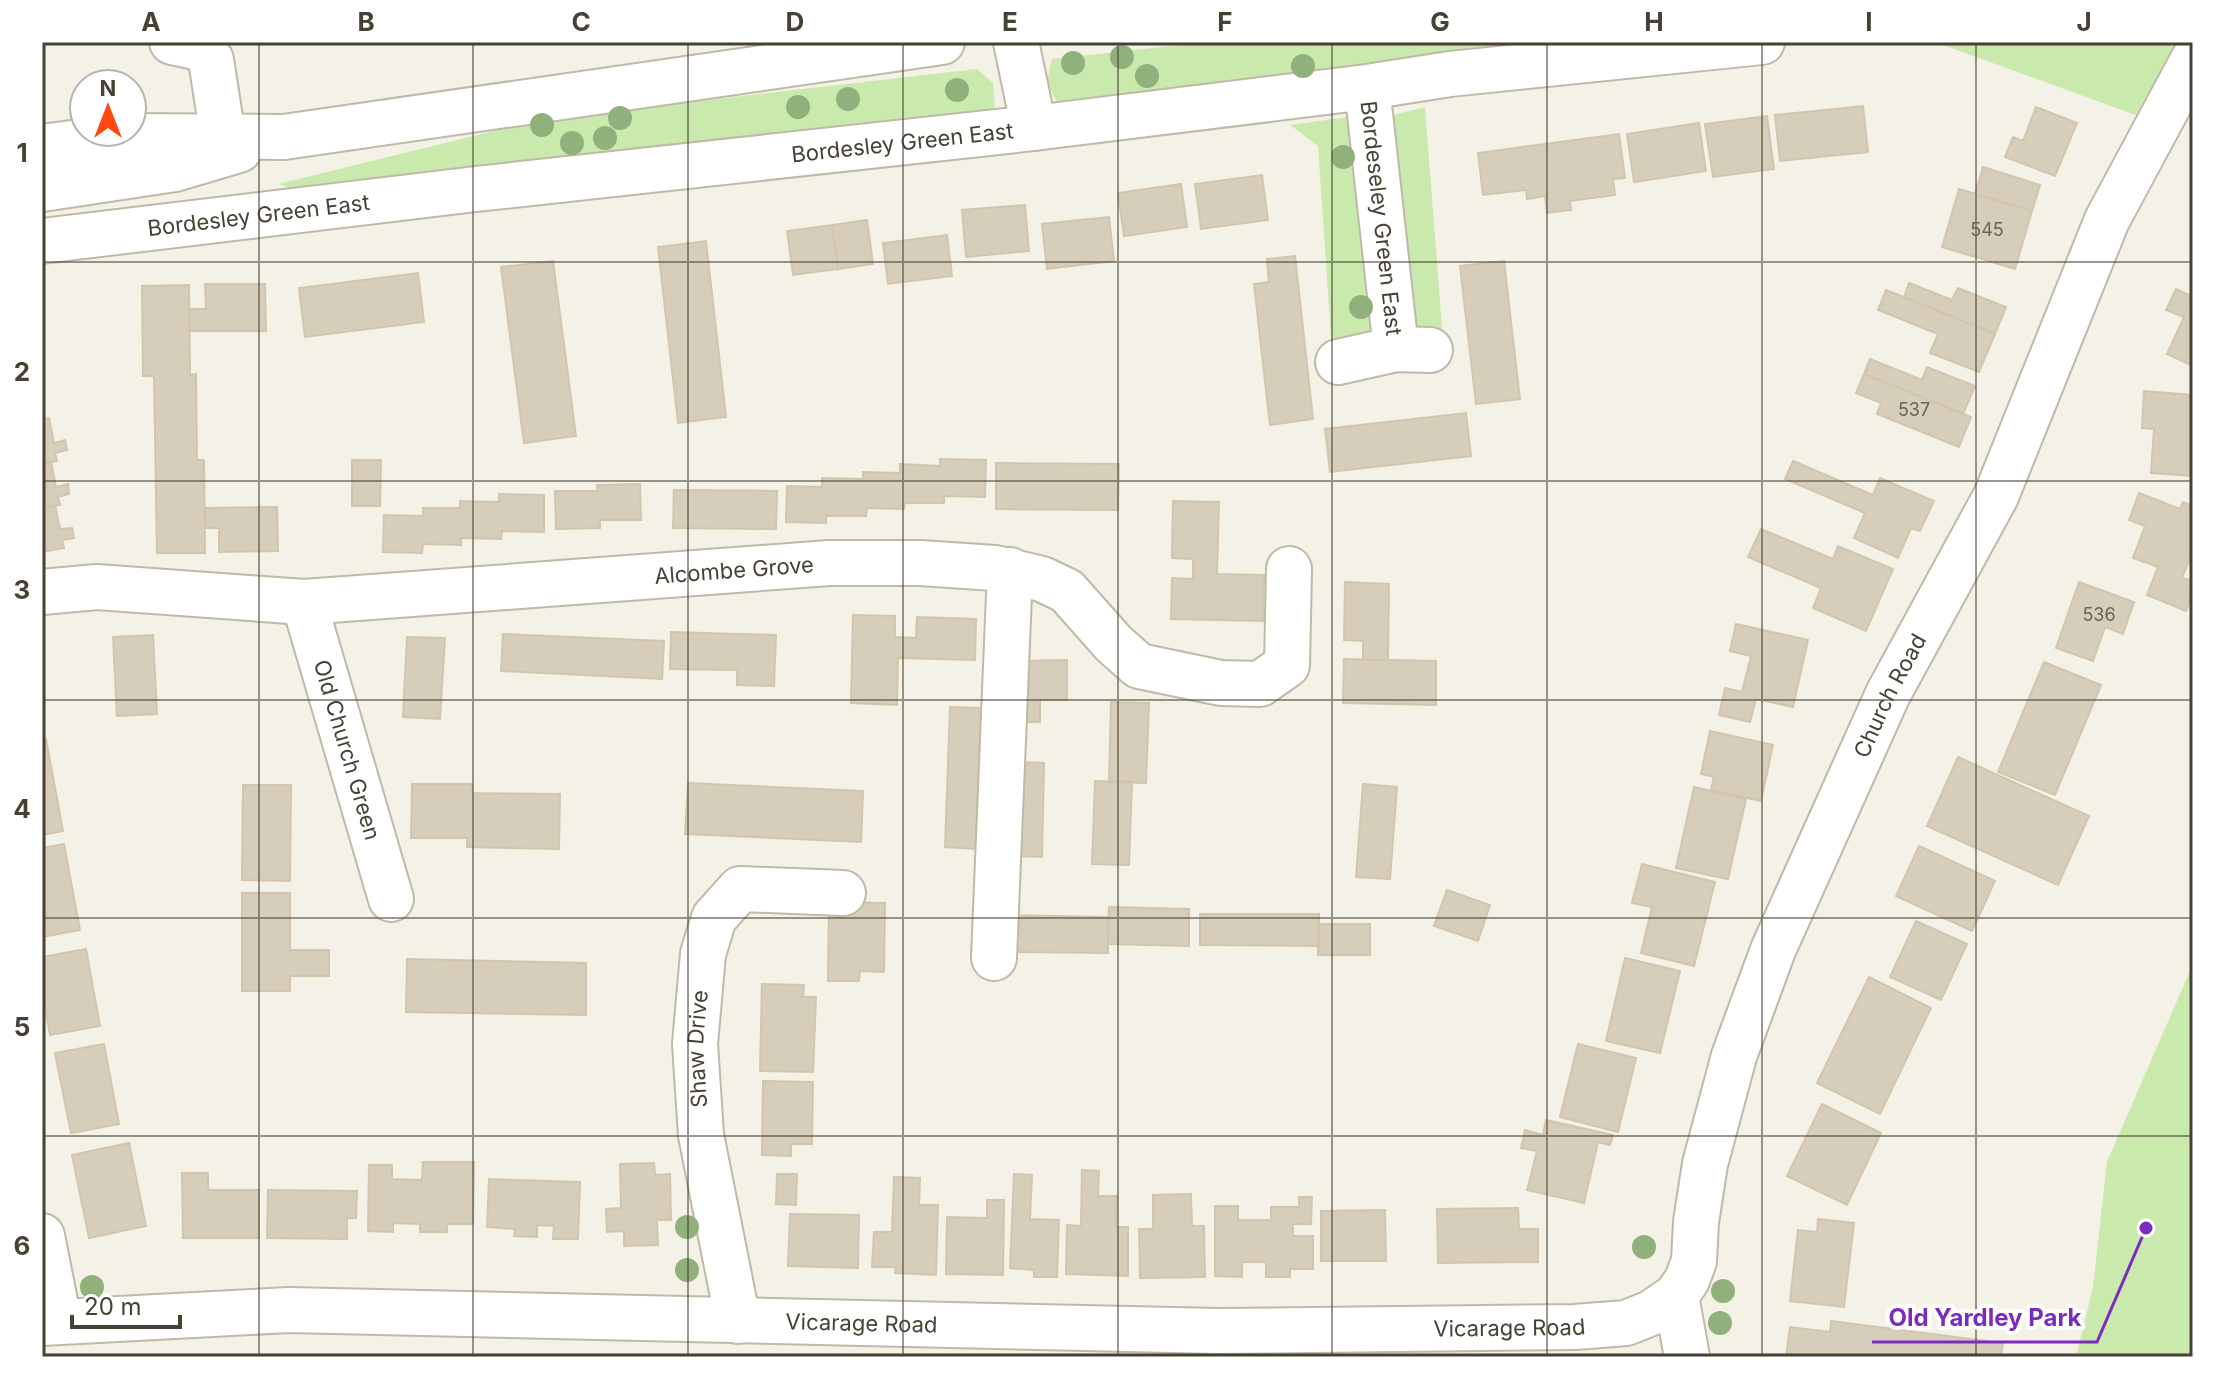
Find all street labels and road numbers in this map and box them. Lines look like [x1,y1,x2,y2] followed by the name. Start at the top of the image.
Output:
[1356,99,1407,337] street label: Bordeseley Green East
[790,117,1015,167] street label: Bordesley Green East
[146,189,371,241] street label: Bordesley Green East
[653,551,815,589] street label: Alcombe Grove
[1848,629,1931,762] street label: Church Road
[309,657,386,843] street label: Old Church Green
[682,989,713,1109] street label: Shaw Drive
[785,1308,938,1338] street label: Vicarage Road
[1433,1313,1586,1342] street label: Vicarage Road

